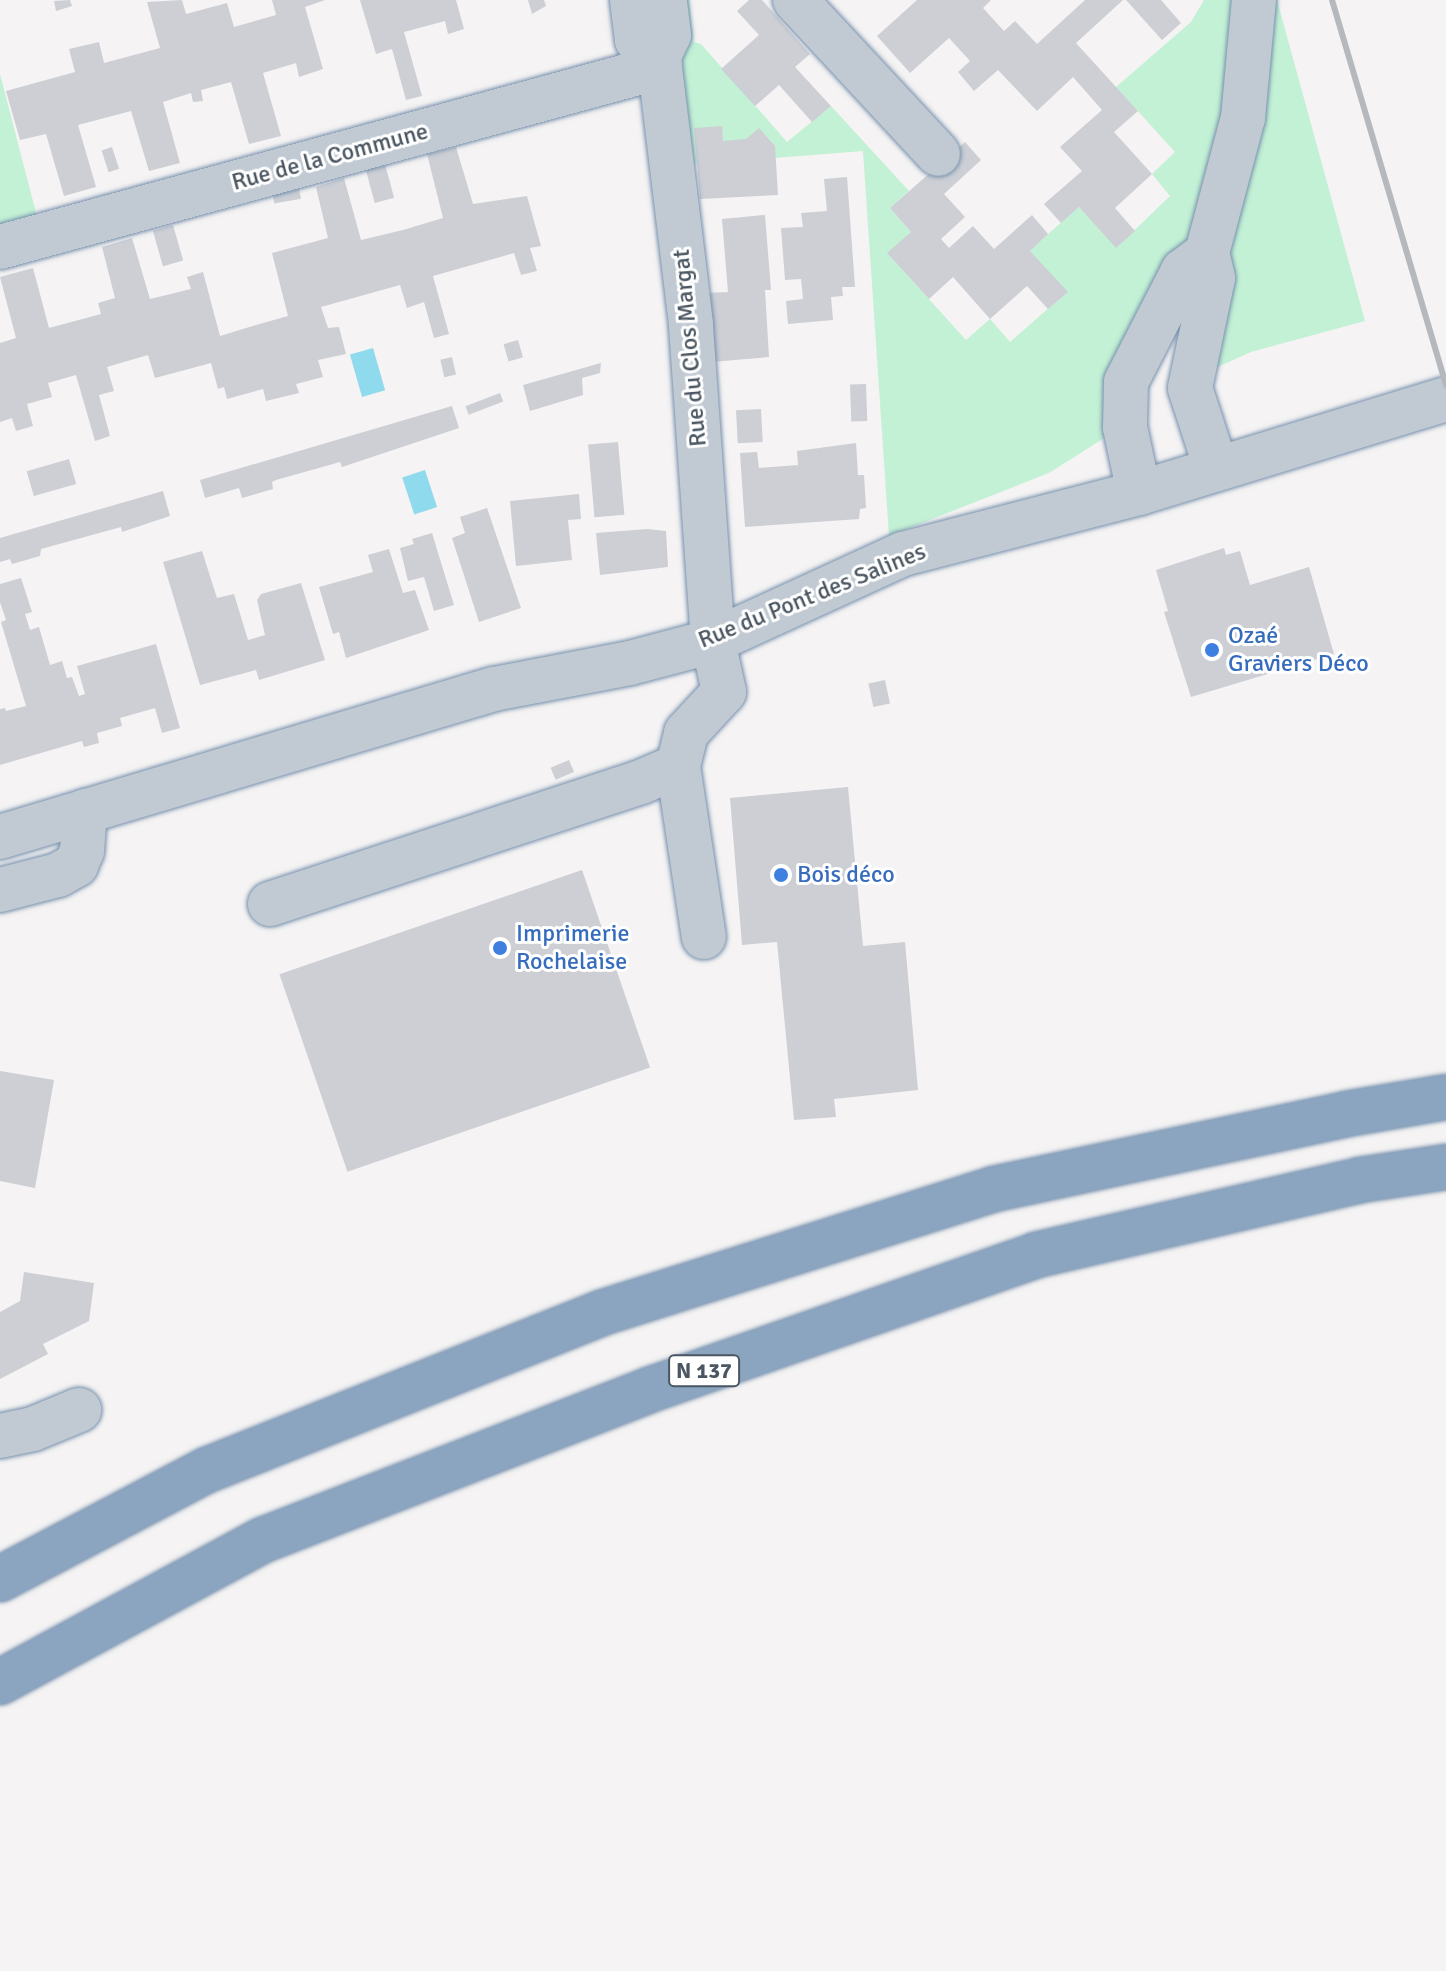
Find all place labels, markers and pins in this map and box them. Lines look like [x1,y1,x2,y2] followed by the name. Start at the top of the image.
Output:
[1228,622,1369,678] place label: Ozaé Graviers Déco
[1203,641,1221,659] marker: Ozaé Graviers Déco
[797,861,895,889] place label: Bois déco
[772,866,790,884] marker: Bois déco
[516,920,630,976] place label: Imprimerie Rochelaise
[491,939,509,957] marker: Imprimerie Rochelaise

